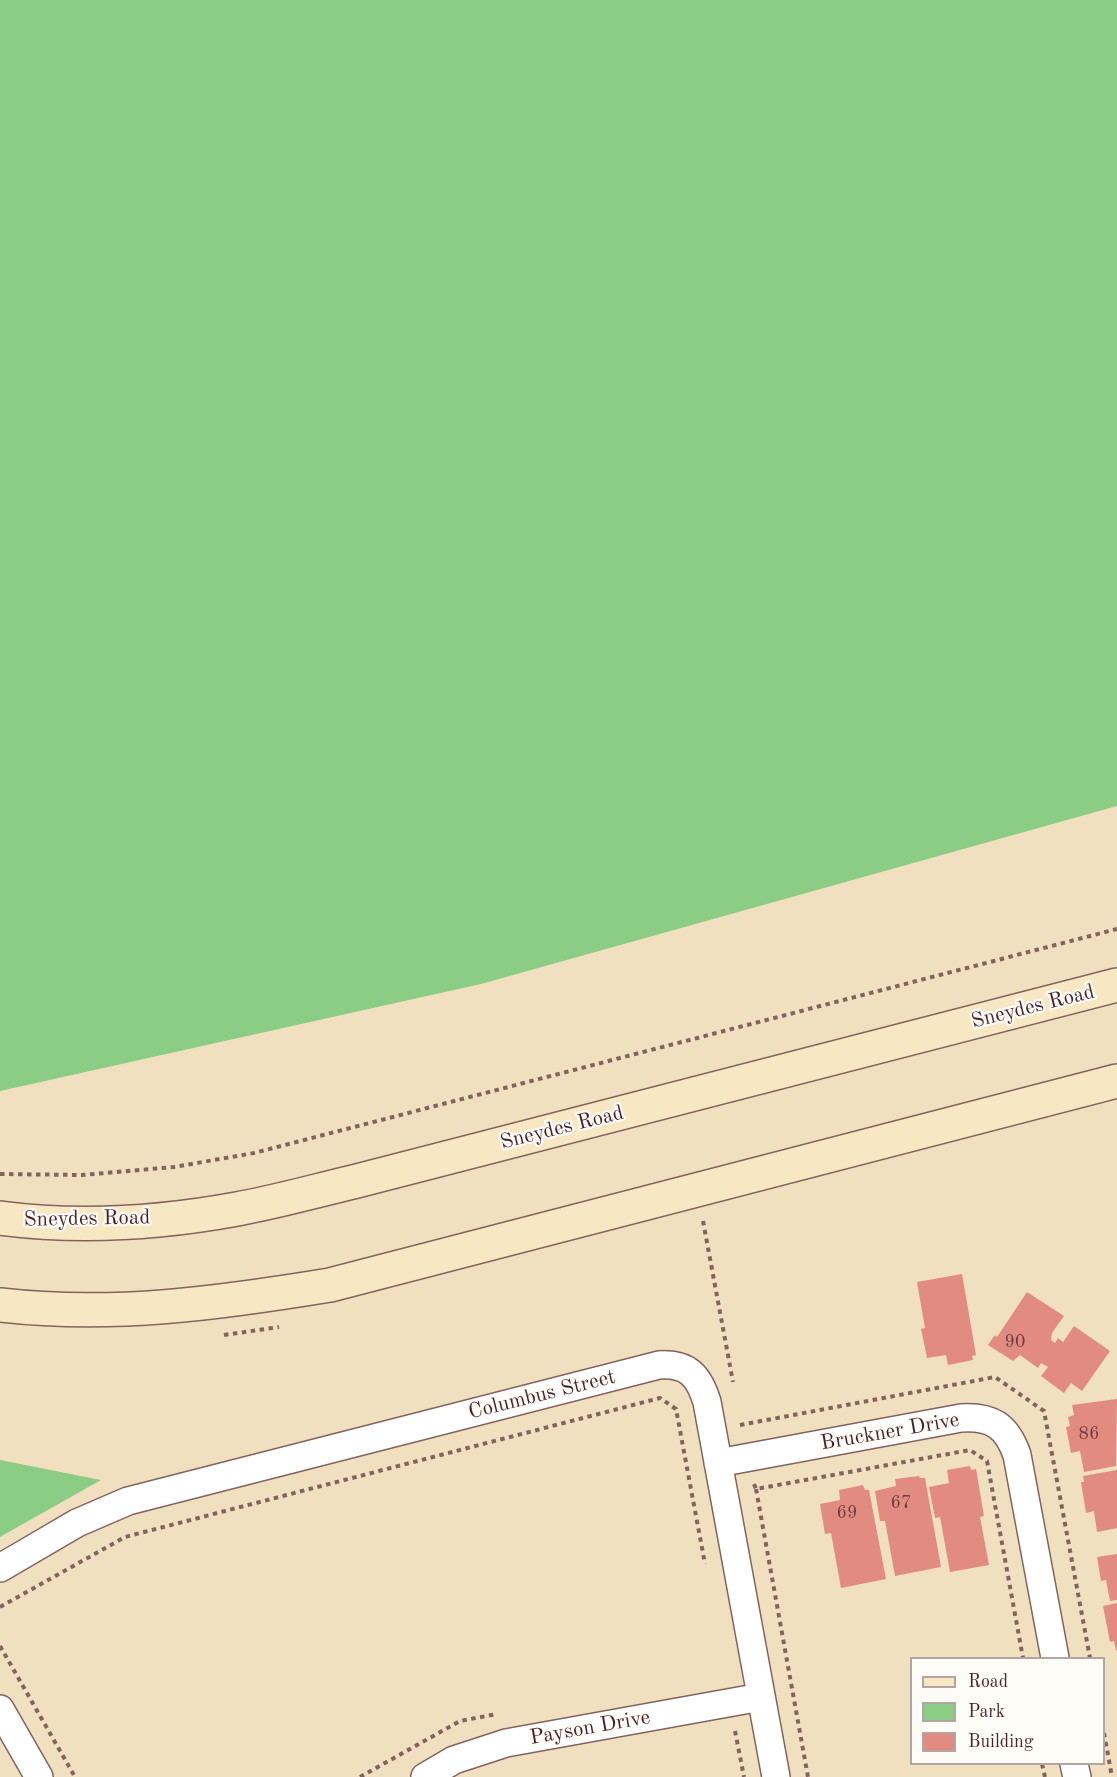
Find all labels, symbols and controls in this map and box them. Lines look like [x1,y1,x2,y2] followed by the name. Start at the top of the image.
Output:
[969,979,1097,1035] street label: Sneydes Road
[498,1100,626,1156] street label: Sneydes Road
[24,1205,150,1233] street label: Sneydes Road
[1005,1331,1025,1353] house number: 90
[466,1365,618,1425] street label: Columbus Street
[819,1407,961,1457] street label: Bruckner Drive
[1079,1423,1099,1445] house number: 86
[891,1492,911,1514] house number: 67
[837,1502,857,1524] house number: 69
[910,1657,1105,1765] legend
[968,1673,1008,1691] text: Road
[968,1703,1005,1721] text: Park
[528,1705,652,1751] street label: Payson Drive
[968,1733,1033,1751] text: Building

